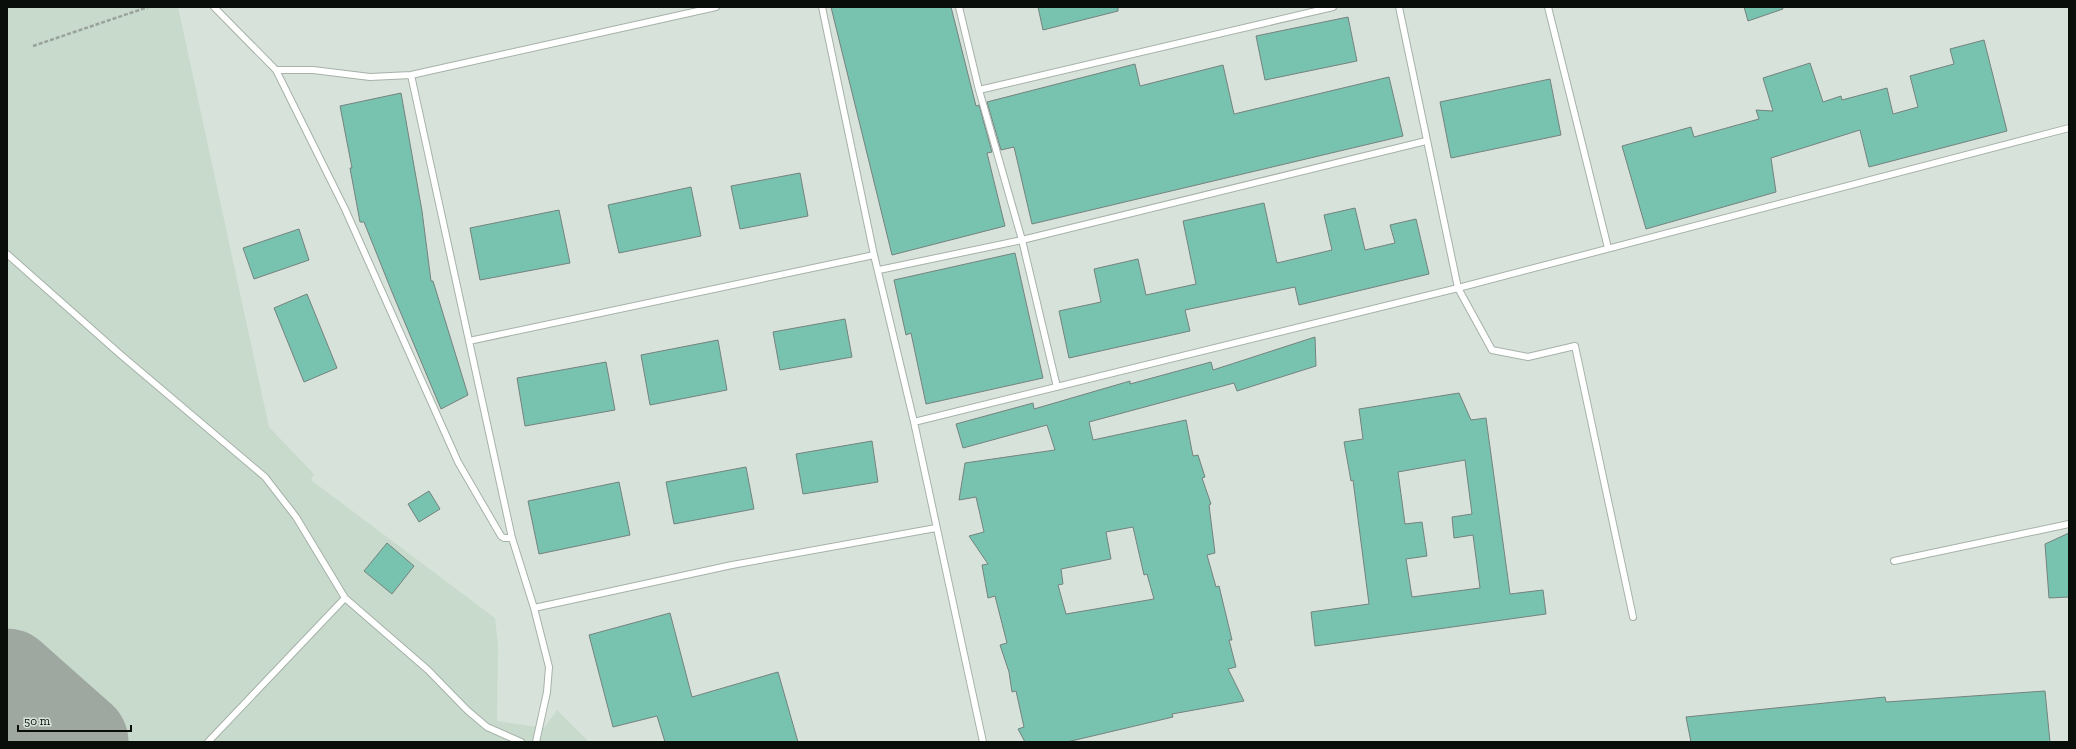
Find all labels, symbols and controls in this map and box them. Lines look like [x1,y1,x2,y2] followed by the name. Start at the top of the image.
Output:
[18,707,131,733] scale bar
[24,714,51,728] text: 50 m

